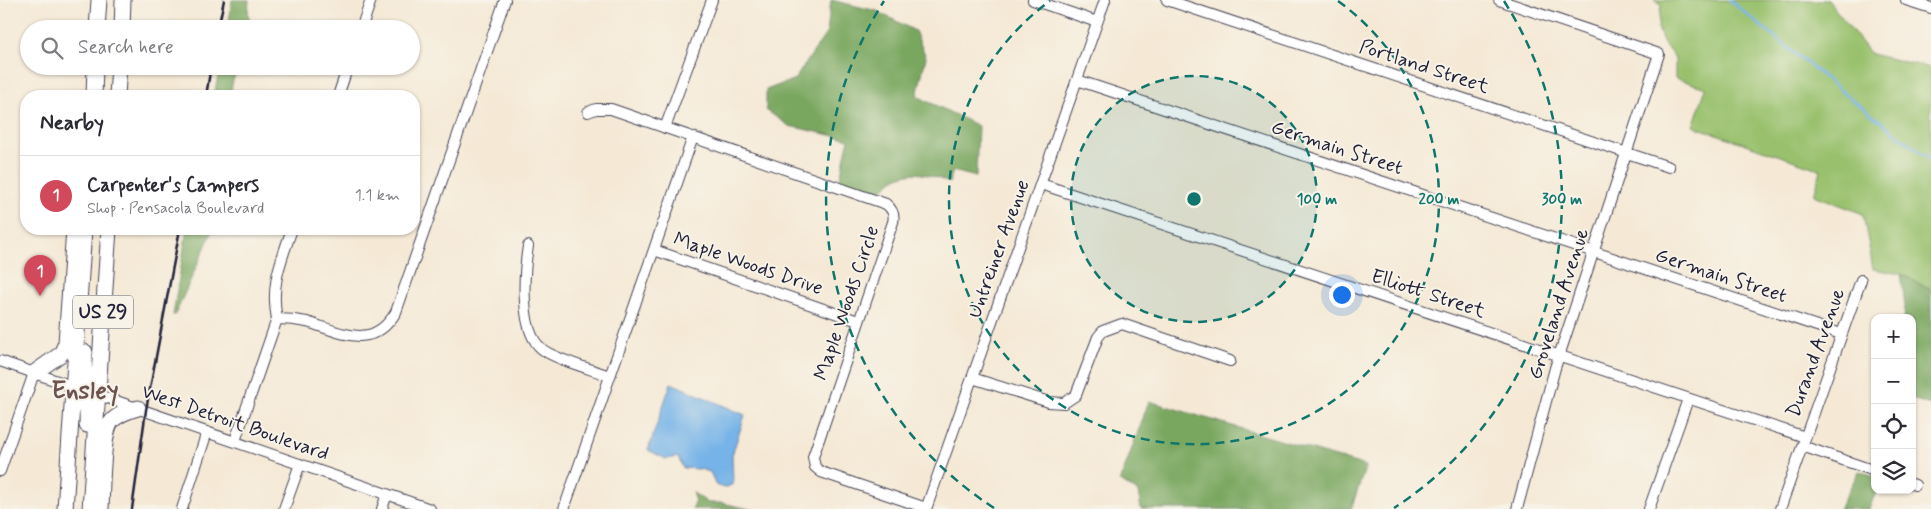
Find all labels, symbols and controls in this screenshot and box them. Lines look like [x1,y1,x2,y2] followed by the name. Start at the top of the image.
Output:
[20,20,420,75] search box
[1356,33,1492,101] street label: Portland Street
[38,34,66,62] icon: search
[78,35,174,60] text: Search here
[40,109,104,137] text: Nearby
[1268,114,1406,182] street label: Germain Street
[87,173,259,198] text: Carpenter's Campers
[961,176,1037,322] street label: Untreiner Avenue
[52,185,60,206] text: 1
[355,185,400,206] text: 1.1 km
[1185,190,1203,208] centre of rings
[1297,190,1337,210] text: 100 m
[1419,190,1460,210] text: 200 m
[1542,190,1582,210] text: 300 m
[87,198,264,219] text: Shop · Pensacola Boulevard
[808,222,886,384] street label: Maple Woods Circle
[1522,225,1596,383] street label: Groveland Avenue
[670,226,826,302] street label: Maple Woods Drive
[1652,242,1790,310] street label: Germain Street
[24,255,56,296] pin: 1
[1367,263,1489,325] street label: Elliott Street
[1329,282,1355,308] your location
[1780,285,1852,421] street label: Durand Avenue
[73,296,133,328] road number: US 29
[1871,314,1916,494] map controls
[1871,314,1916,359] button: +
[1871,359,1916,404] button: −
[51,375,119,408] district label: Ensley
[138,378,332,468] street label: West Detroit Boulevard
[1871,404,1916,449] button: locate
[1871,449,1916,494] button: layers

